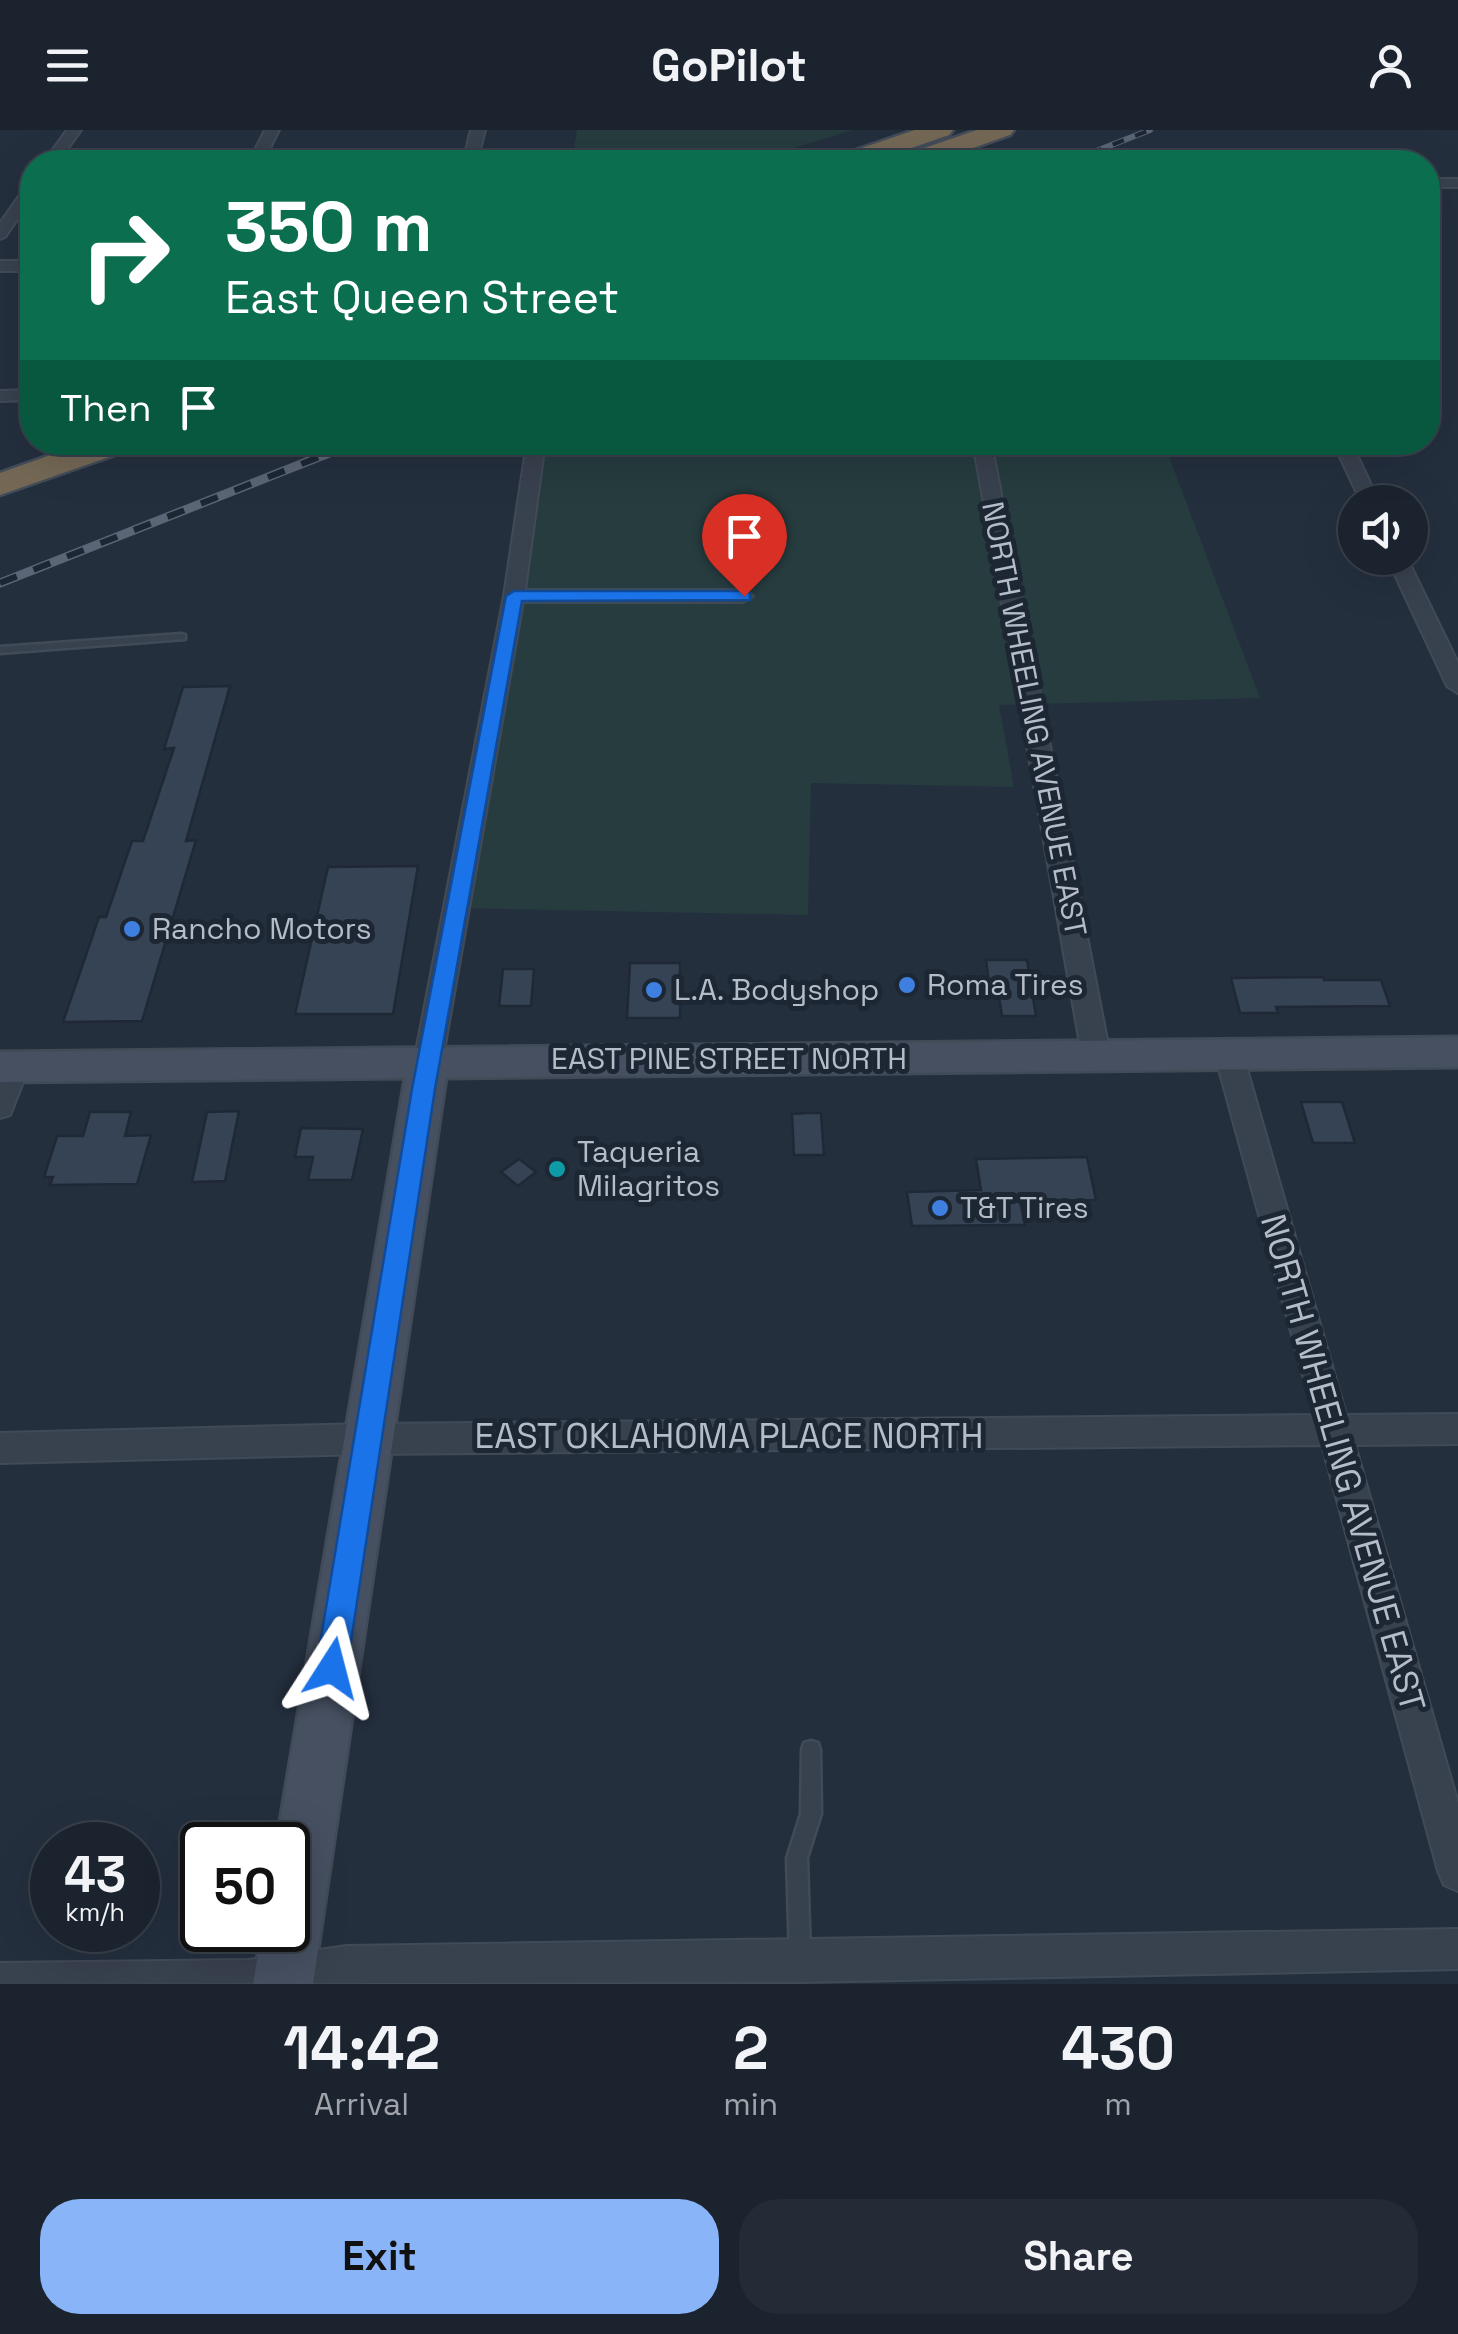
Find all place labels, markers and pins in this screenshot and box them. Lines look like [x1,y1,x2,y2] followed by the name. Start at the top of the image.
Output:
[702,494,787,597] pin
[152,909,372,948] place label: Rancho Motors
[121,918,143,940] marker: Rancho Motors
[927,965,1084,1004] place label: Roma Tires
[674,970,879,1009] place label: L.A. Bodyshop
[896,974,918,996] marker: Roma Tires
[643,979,665,1001] marker: L.A. Bodyshop
[577,1132,720,1205] place label: Taqueria Milagritos
[546,1158,568,1180] marker: Taqueria Milagritos
[960,1188,1089,1227] place label: T&T Tires
[929,1197,951,1219] marker: T&T Tires

